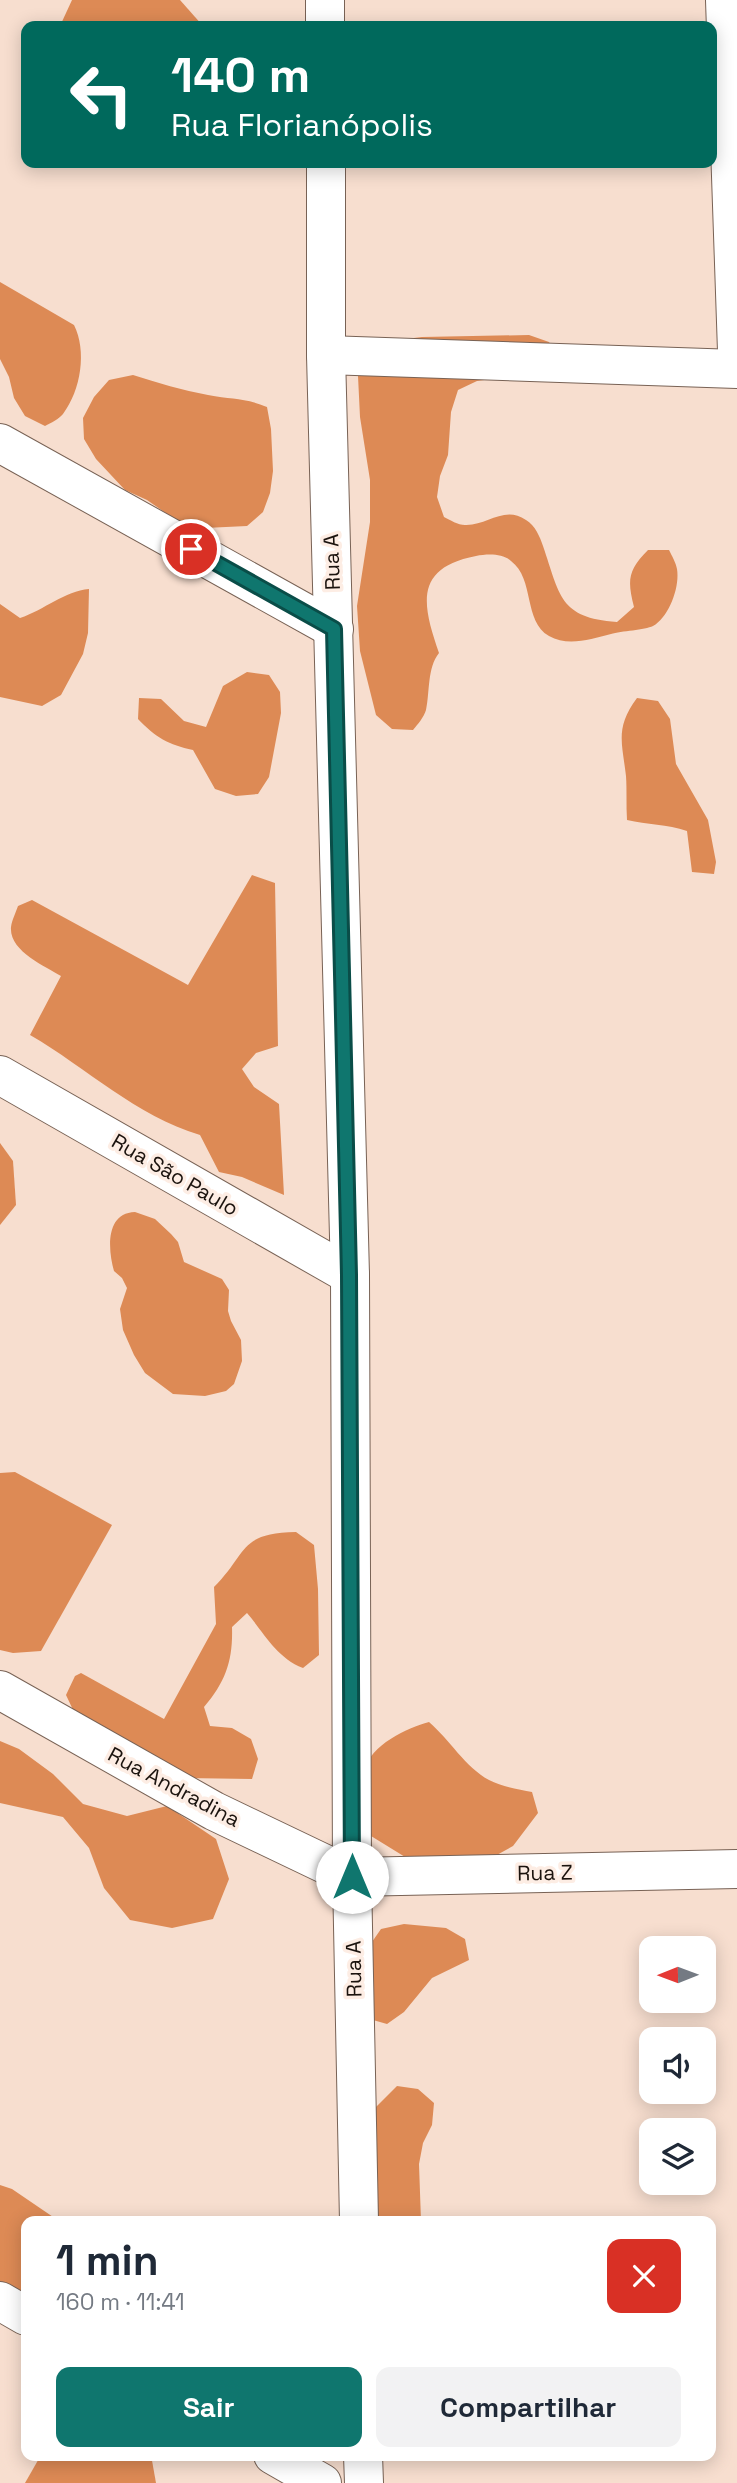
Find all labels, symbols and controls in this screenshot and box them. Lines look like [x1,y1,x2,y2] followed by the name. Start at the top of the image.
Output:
[171,44,310,106] text: 140 m
[56,49,147,140] icon: left
[171,105,433,145] text: Rua Florianópolis
[161,519,221,579] pin
[172,530,210,568] icon: arrive
[317,533,346,591] street label: Rua A
[107,1127,243,1222] street label: Rua São Paulo
[103,1740,245,1833] street label: Rua Andradina
[315,1840,389,1914] position arrow
[517,1859,573,1886] street label: Rua Z
[639,1936,716,2012] north arrow
[639,1936,716,2195] map controls
[340,1941,367,1998] street label: Rua A
[639,2027,716,2104] button: sound
[639,2118,716,2195] button: layers
[56,2234,159,2287] text: 1 min
[607,2239,681,2313] button: close
[56,2287,185,2317] text: 160 m · 11:41
[56,2367,362,2447] button: Sair
[376,2367,681,2447] button: Compartilhar

